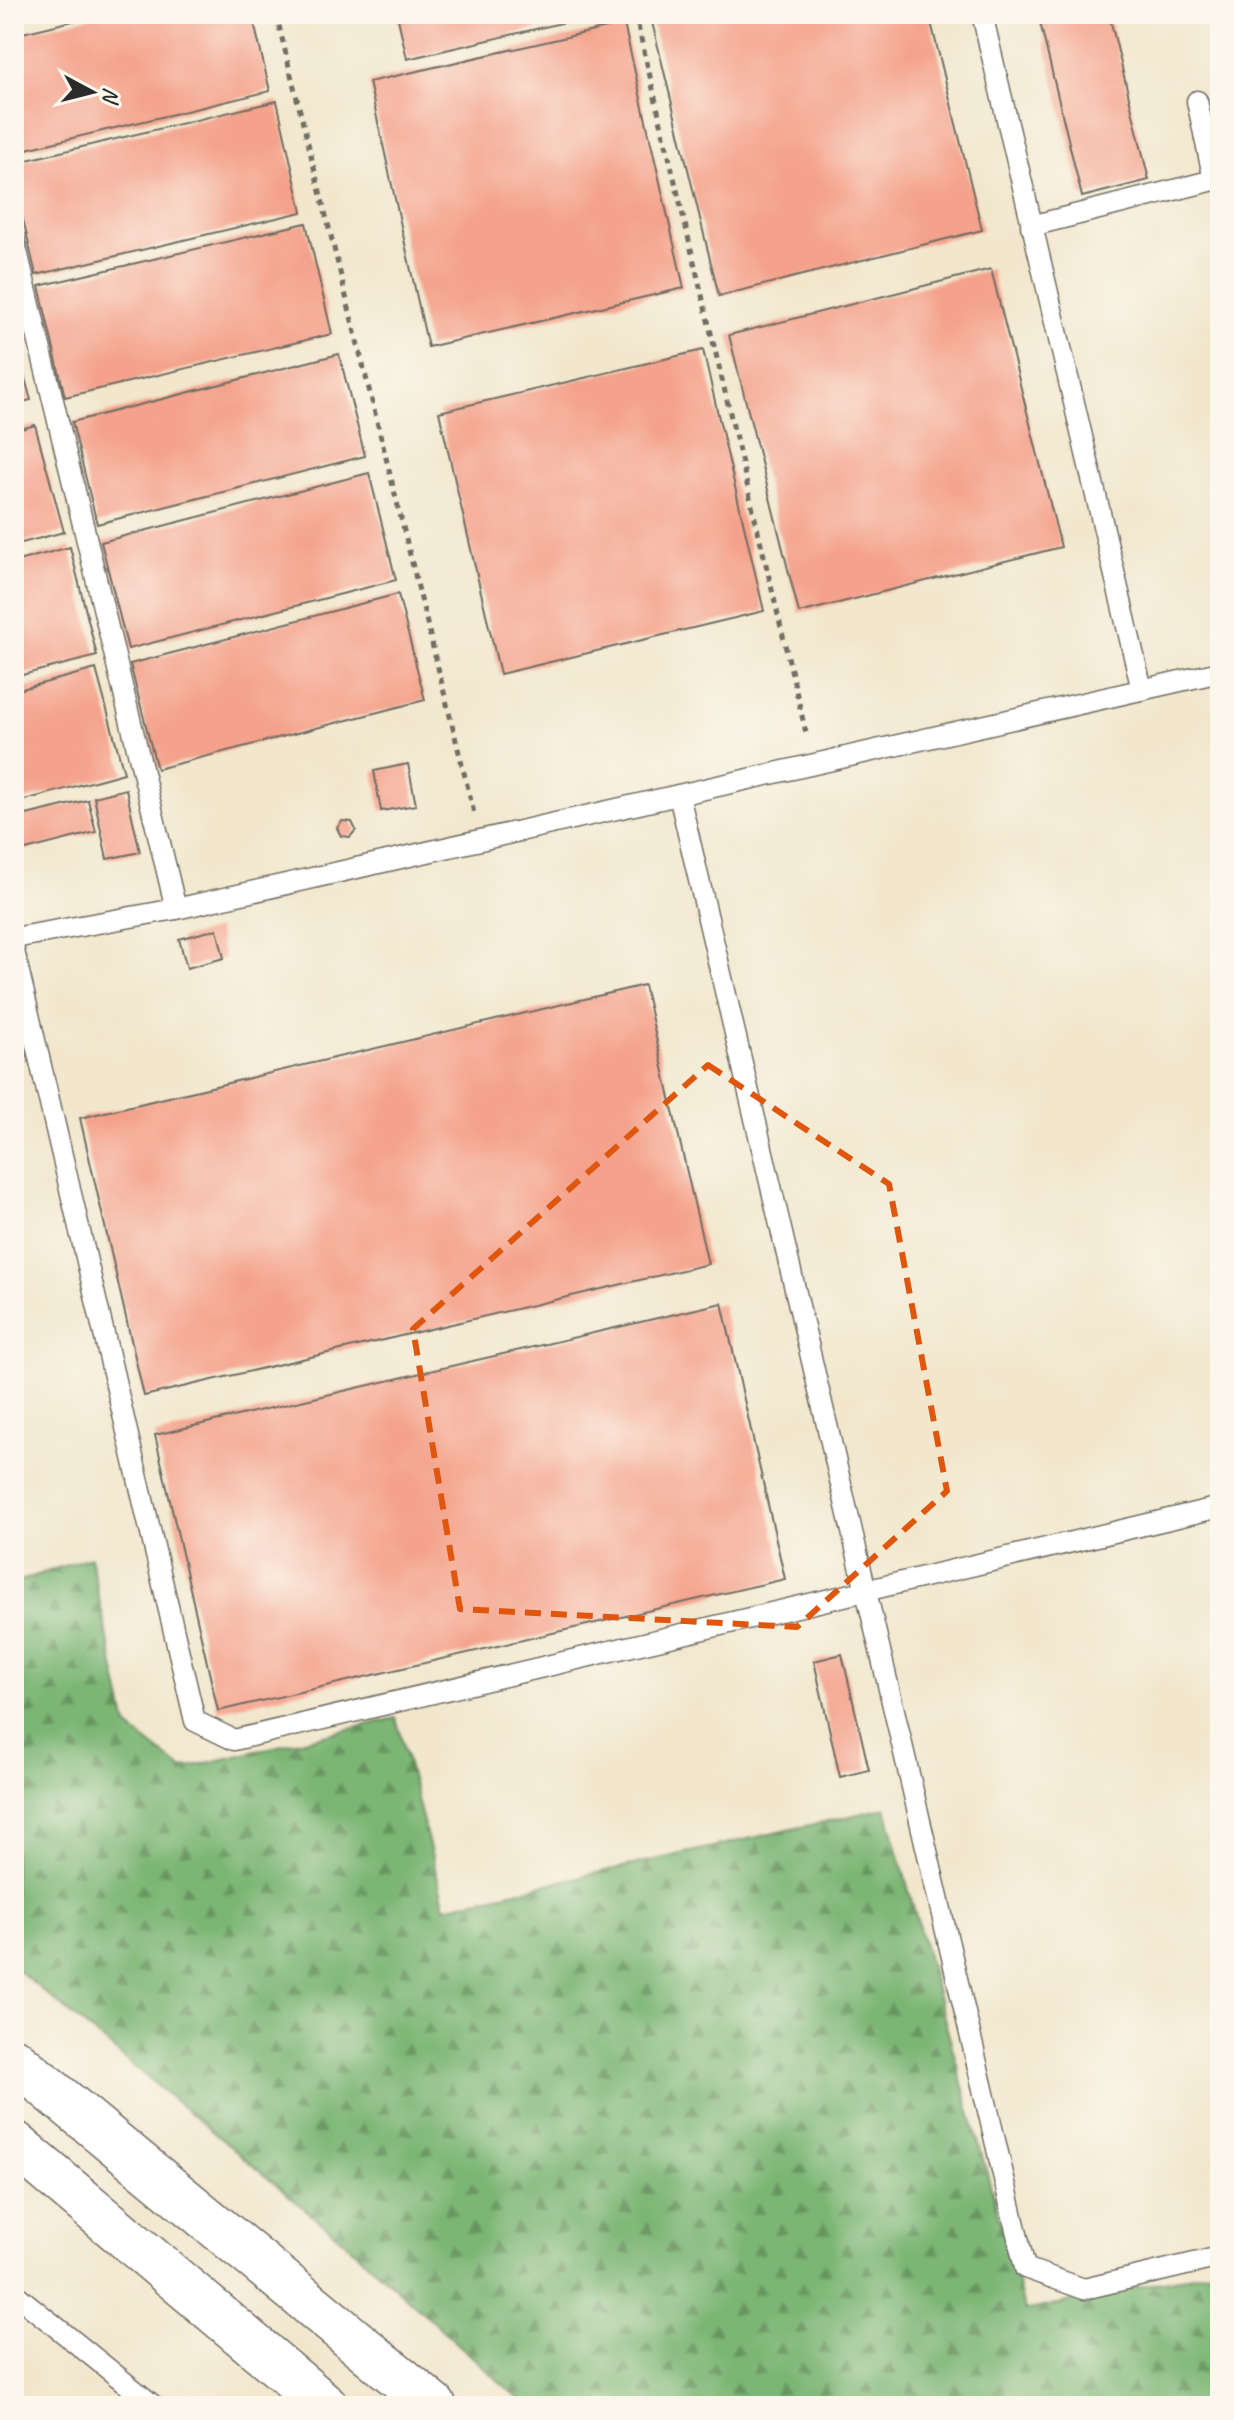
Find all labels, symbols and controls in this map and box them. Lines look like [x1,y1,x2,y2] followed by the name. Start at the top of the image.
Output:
[52,52,132,132] north arrow
[96,86,126,106] text: N

